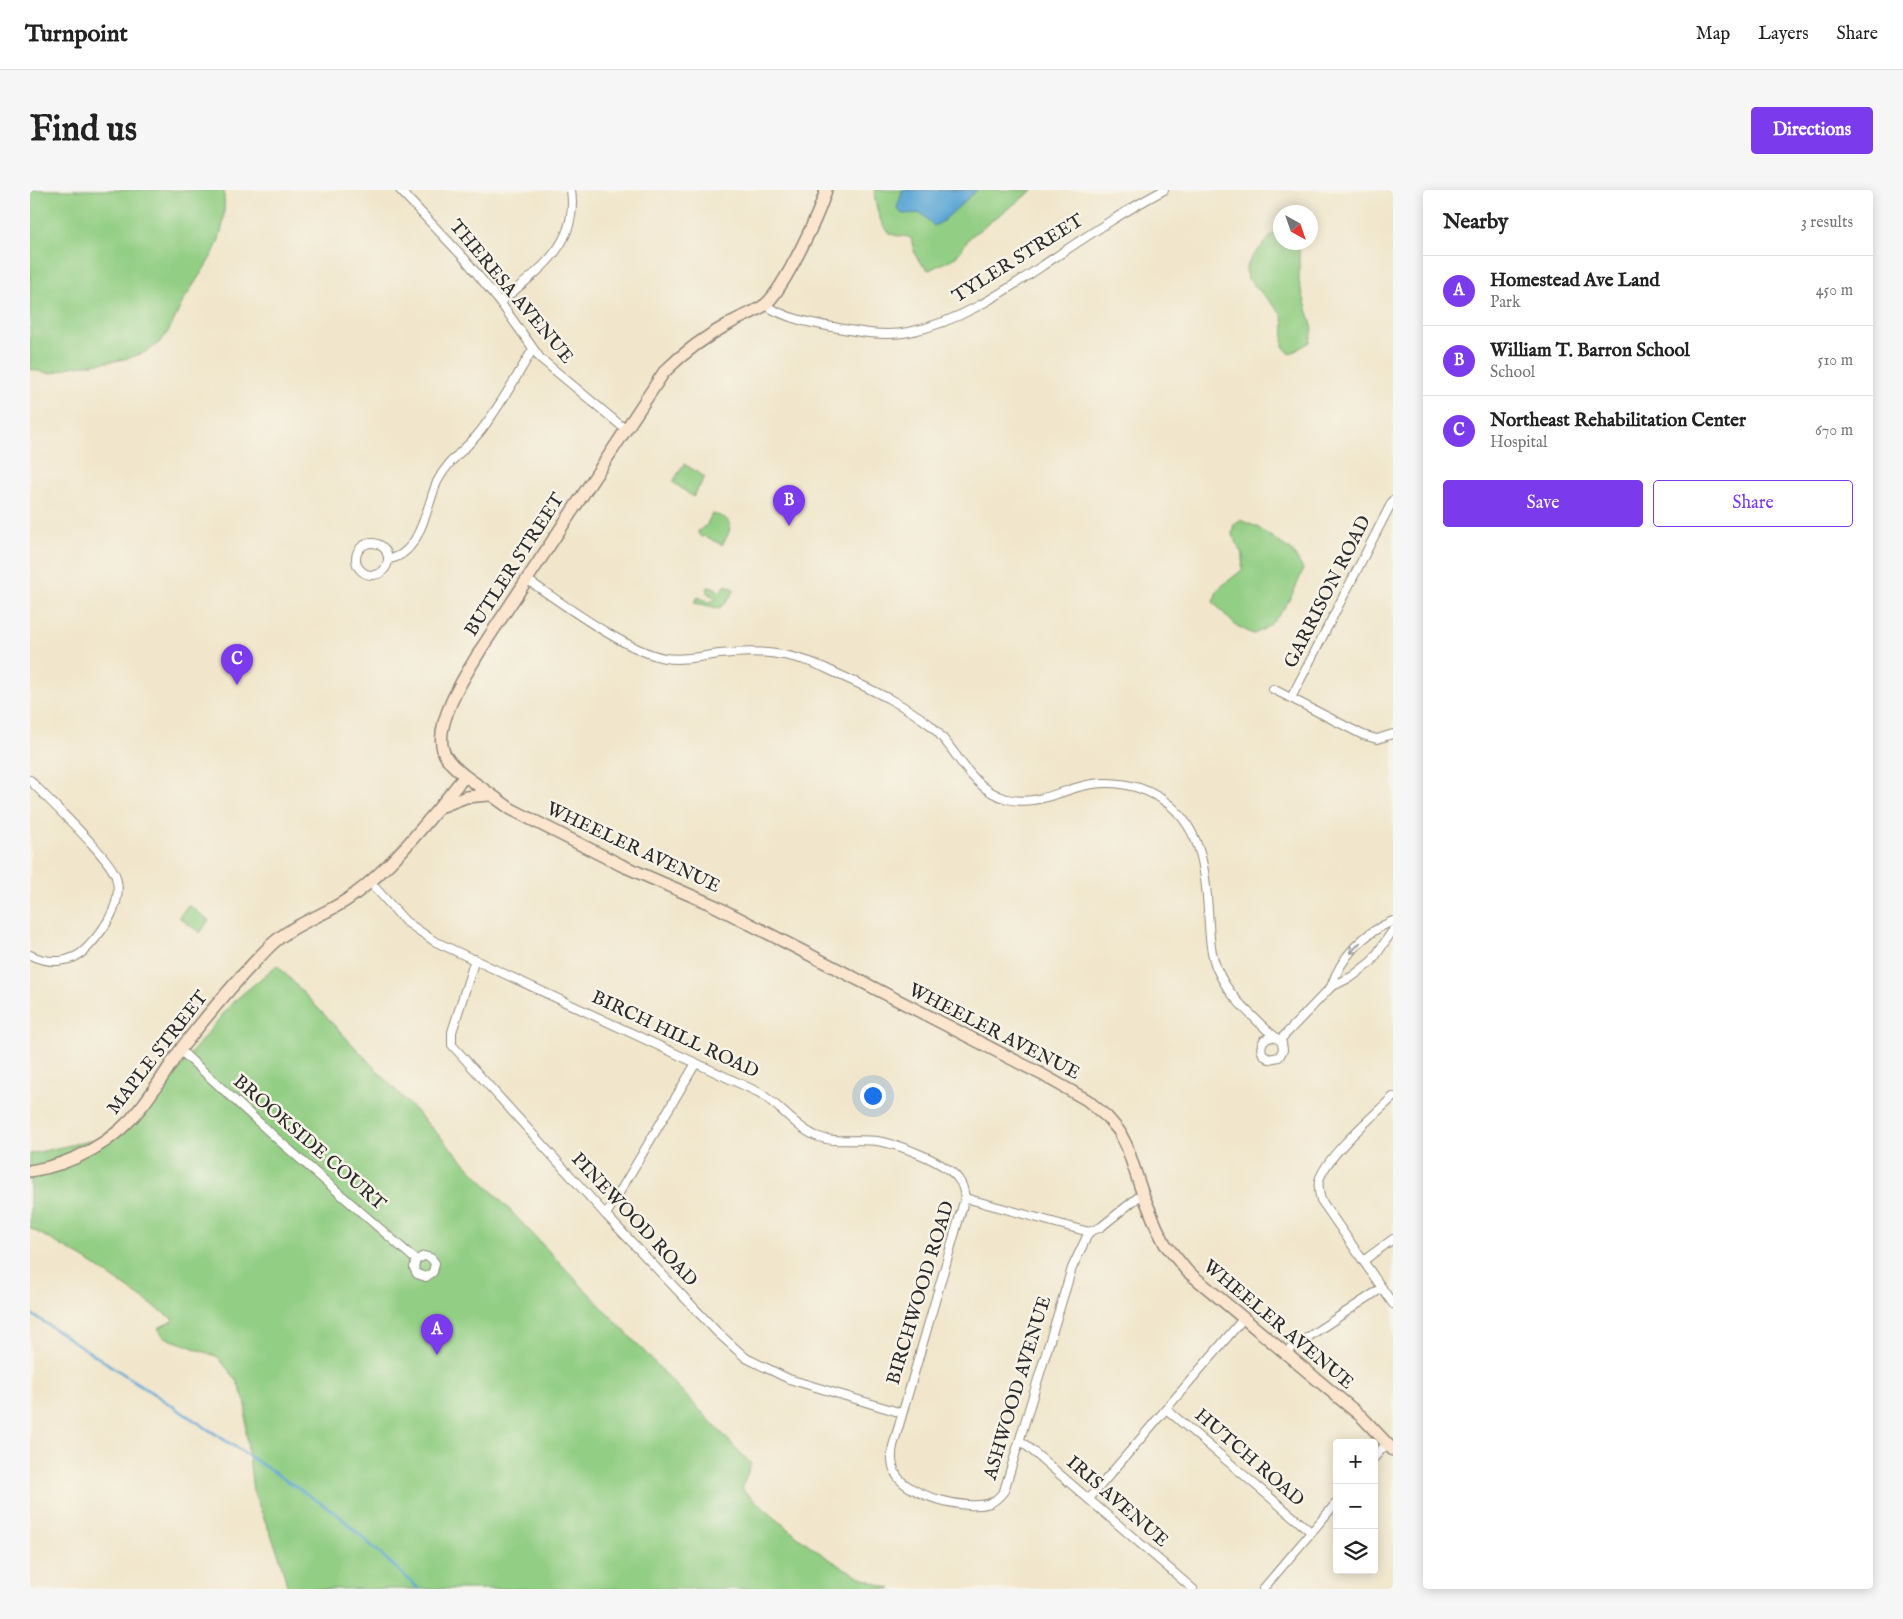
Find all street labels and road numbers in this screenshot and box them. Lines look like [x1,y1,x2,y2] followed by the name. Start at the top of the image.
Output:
[948,209,1088,309] street label: TYLER STREET
[444,215,578,369] street label: THERESA AVENUE
[460,489,570,641] street label: BUTLER STREET
[1279,512,1377,672] street label: GARRISON ROAD
[542,797,724,899] street label: WHEELER AVENUE
[904,978,1084,1086] street label: WHEELER AVENUE
[102,986,214,1120] street label: MAPLE STREET
[588,986,762,1084] street label: BIRCH HILL ROAD
[228,1070,391,1216] street label: BROOKSIDE COURT
[566,1148,702,1292] street label: PINEWOOD ROAD
[882,1198,960,1388] street label: BIRCHWOOD ROAD
[1198,1255,1358,1395] street label: WHEELER AVENUE
[978,1293,1057,1484] street label: ASHWOOD AVENUE
[1189,1404,1309,1512] street label: HUTCH ROAD
[1061,1451,1173,1553] street label: IRIS AVENUE

